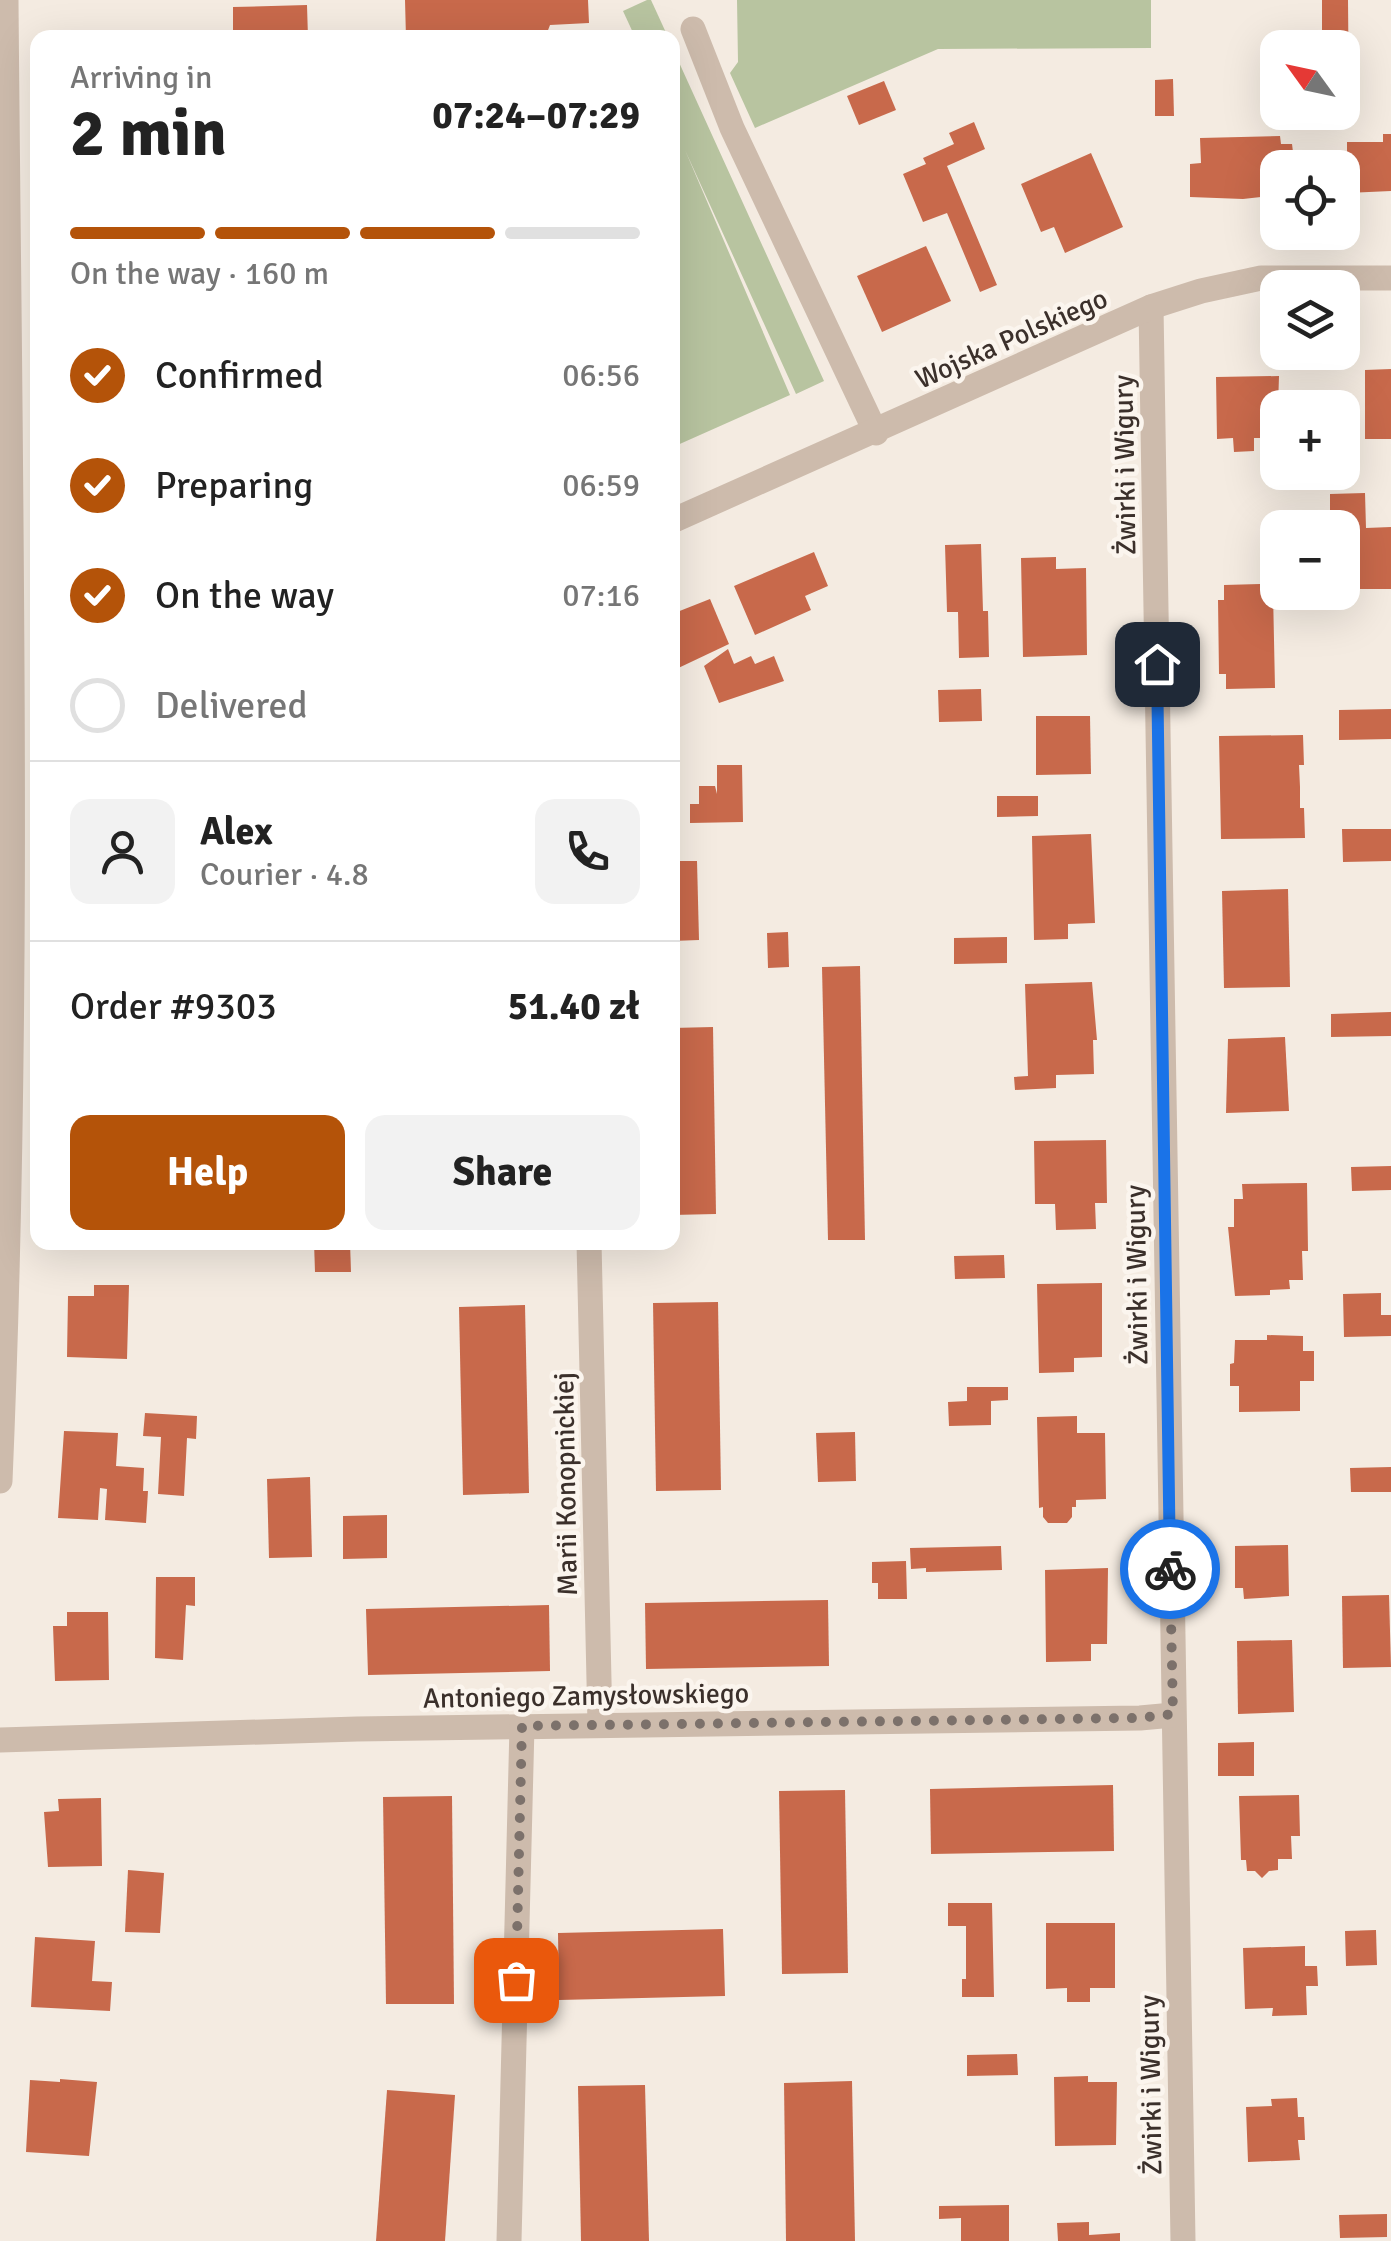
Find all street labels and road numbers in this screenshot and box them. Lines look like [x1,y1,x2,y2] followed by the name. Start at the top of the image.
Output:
[910,281,1113,396] street label: Wojska Polskiego
[1106,375,1144,555] street label: Żwirki i Wigury
[1118,1185,1156,1365] street label: Żwirki i Wigury
[547,1372,585,1596] street label: Marii Konopnickiej
[422,1676,750,1716] street label: Antoniego Zamysłowskiego
[1132,1995,1170,2175] street label: Żwirki i Wigury

